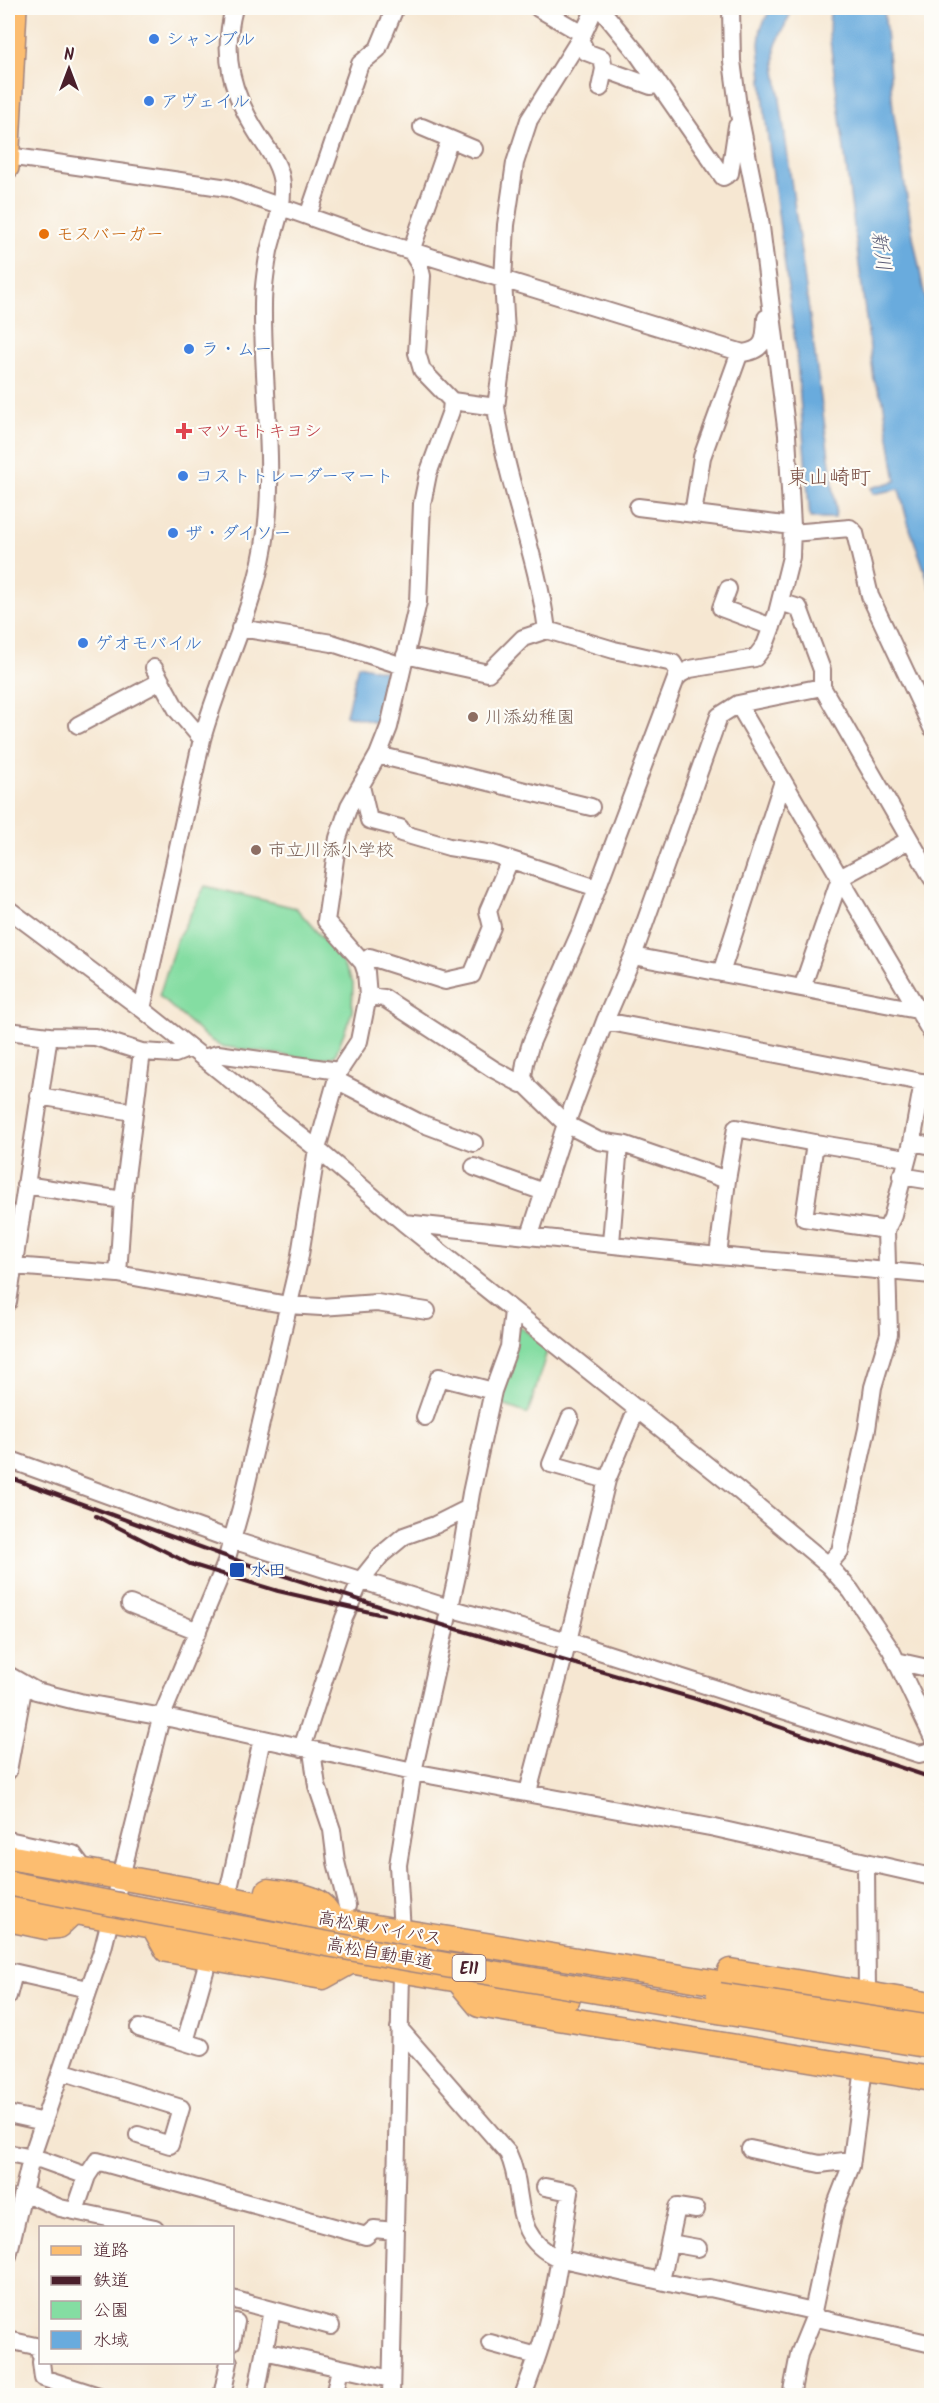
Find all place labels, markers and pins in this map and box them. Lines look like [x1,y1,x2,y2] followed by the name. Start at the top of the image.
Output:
[166,26,255,55] place label: シャンブル
[147,32,161,46] marker: シャンブル
[161,88,250,117] place label: アヴェイル
[142,94,156,108] marker: アヴェイル
[56,221,164,250] place label: モスバーガー
[37,227,51,241] marker: モスバーガー
[201,336,272,365] place label: ラ・ムー
[182,342,196,356] marker: ラ・ムー
[196,418,322,447] place label: マツモトキヨシ
[177,424,191,438] marker: マツモトキヨシ
[195,463,393,492] place label: コストトレーダーマート
[176,469,190,483] marker: コストトレーダーマート
[185,520,291,549] place label: ザ・ダイソー
[166,526,180,540] marker: ザ・ダイソー
[95,630,202,659] place label: ゲオモバイル
[76,636,90,650] marker: ゲオモバイル
[485,704,575,733] place label: 川添幼稚園
[466,710,480,724] marker: 川添幼稚園
[268,837,394,866] place label: 市立川添小学校
[249,843,263,857] marker: 市立川添小学校
[250,1557,286,1586] place label: 水田
[228,1561,246,1579] marker: 水田

